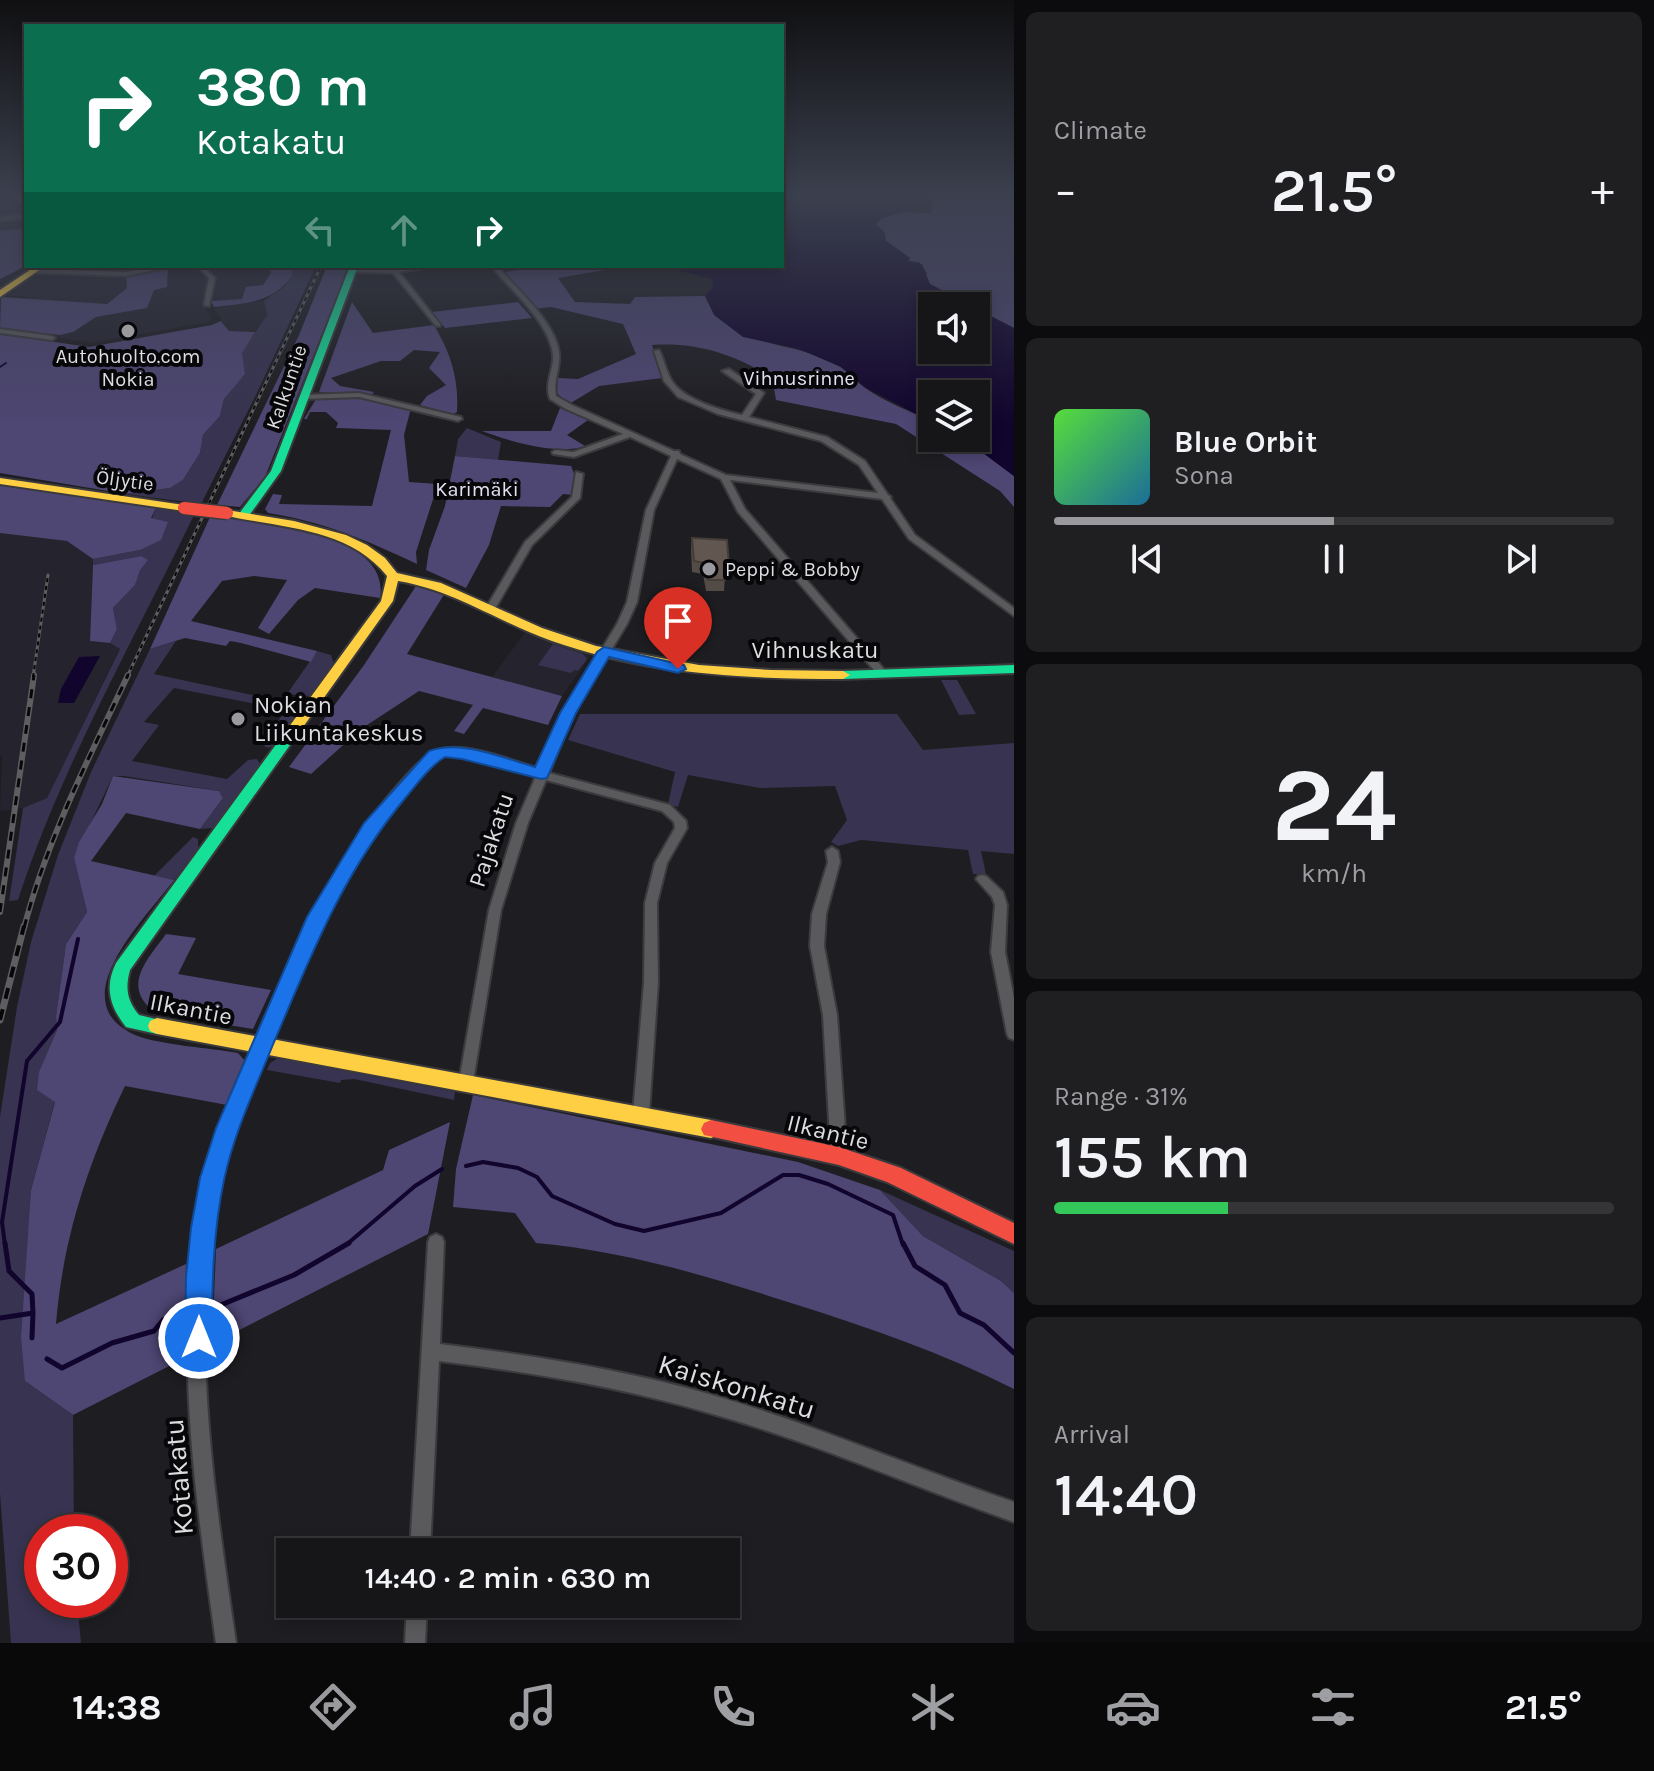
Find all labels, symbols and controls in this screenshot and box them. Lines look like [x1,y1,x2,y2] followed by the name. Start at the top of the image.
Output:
[196,54,370,119] text: 380 m
[64,56,168,160] icon: right
[1054,115,1147,146] text: Climate
[196,121,346,163] text: Kotakatu
[1271,156,1397,226] text: 21.5°
[1054,165,1077,216] text: −
[1591,165,1614,216] text: +
[298,208,342,252] icon: left
[382,208,426,252] icon: ahead
[466,208,510,252] icon: right
[918,292,990,452] map controls
[918,292,990,364] button: sound
[119,322,137,340] marker: Autohuolto.com Nokia
[261,342,312,432] street label: Kalkuntie
[56,345,200,391] place label: Autohuolto.com Nokia
[743,367,855,390] park label: Vihnusrinne
[918,380,990,452] button: layers
[1174,424,1317,460] text: Blue Orbit
[1174,460,1234,491] text: Sona
[95,465,155,496] street label: Öljytie
[435,478,519,501] park label: Karimäki
[1125,537,1169,581] icon: previous
[1312,537,1356,581] icon: pause
[1499,537,1543,581] icon: next
[725,558,860,581] place label: Peppi & Bobby
[700,560,718,578] marker: Peppi & Bobby
[644,587,712,669] pin
[656,599,700,643] icon: arrive
[751,636,879,664] street label: Vihnuskatu
[254,691,423,747] place label: Nokian Liikuntakeskus
[229,710,247,728] marker: Nokian Liikuntakeskus
[1272,745,1396,866] text: 24
[463,789,519,891] street label: Pajakatu
[1301,858,1367,889] text: km/h
[148,987,234,1031] street label: Ilkantie
[1054,1081,1188,1112] text: Range · 31%
[784,1108,872,1156] street label: Ilkantie
[1054,1122,1251,1192] text: 155 km
[157,1296,241,1380] position arrow
[655,1347,819,1426] street label: Kaiskonkatu
[157,1417,200,1537] street label: Kotakatu
[1054,1419,1130,1450] text: Arrival
[1054,1460,1198,1530] text: 14:40
[24,1514,128,1618] speed limit sign: 30
[365,1560,651,1596] text: 14:40 · 2 min · 630 m
[305,1679,361,1735] icon: directions
[505,1679,561,1735] icon: music
[705,1679,761,1735] icon: phone
[905,1679,961,1735] icon: climate
[1105,1679,1161,1735] icon: car
[1305,1679,1361,1735] icon: filters
[72,1686,162,1728] text: 14:38
[1505,1686,1582,1728] text: 21.5°

